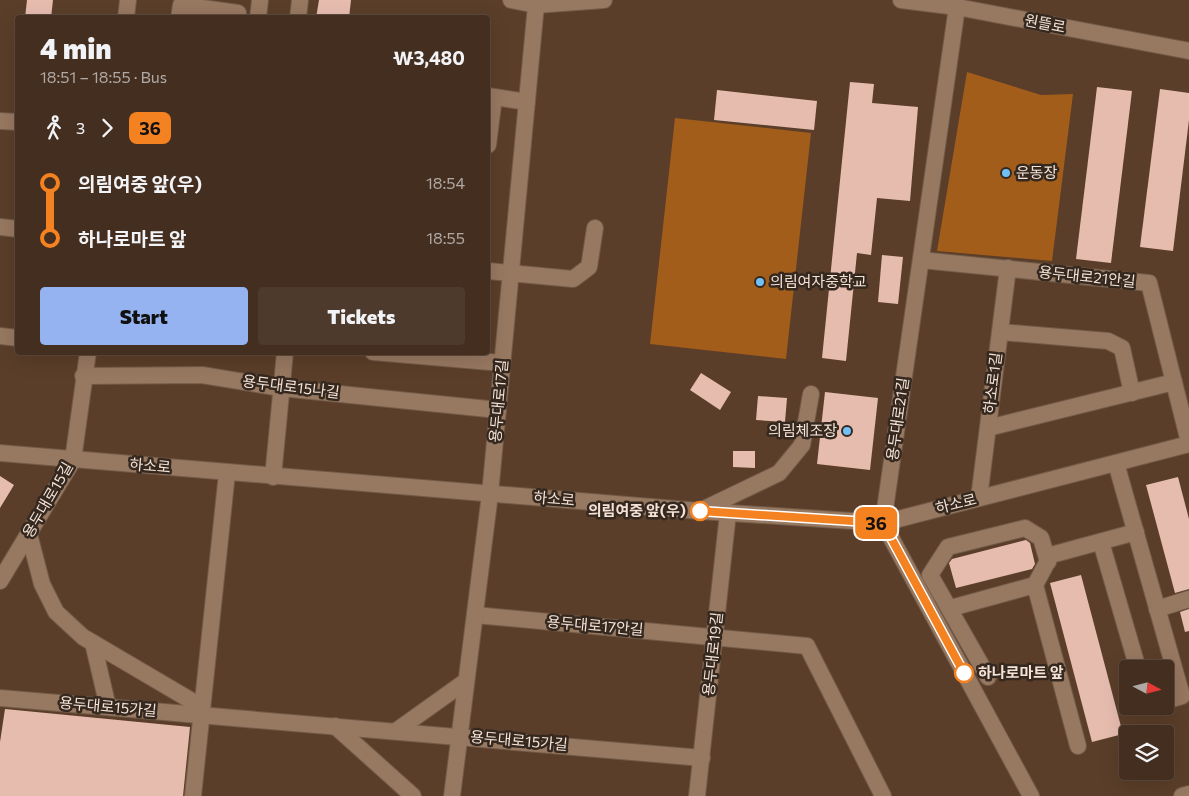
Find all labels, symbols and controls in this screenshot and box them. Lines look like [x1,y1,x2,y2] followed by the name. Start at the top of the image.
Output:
[1023,10,1067,36] street label: 원뜰로
[40,31,112,65] text: 4 min
[393,46,465,69] text: ₩3,480
[40,67,167,86] text: 18:51 – 18:55 · Bus
[40,114,68,142] icon: walk
[93,114,121,142] icon: forward
[139,117,161,139] text: 36
[76,118,85,137] text: 3
[1016,163,1058,181] place label: 운동장
[1000,167,1012,179] marker: 운동장
[78,172,202,195] text: 의림여중 앞(우)
[426,173,465,192] text: 18:54
[78,227,187,250] text: 하나로마트 앞
[426,228,465,247] text: 18:55
[1038,262,1137,290] street label: 용두대로21안길
[770,272,867,290] place label: 의림여자중학교
[754,276,766,288] marker: 의림여자중학교
[40,287,248,345] button: Start
[258,287,465,345] button: Tickets
[979,351,1005,415] street label: 하소로1길
[485,359,511,443] street label: 용두대로17길
[241,371,341,401] street label: 용두대로15나길
[882,376,912,462] street label: 용두대로21길
[768,421,837,439] place label: 의림체조장
[841,425,853,437] marker: 의림체조장
[129,454,171,476] street label: 하소로
[18,459,76,540] street label: 용두대로15길
[533,487,575,509] street label: 하소로
[933,489,978,517] street label: 하소로
[588,501,686,519] place label: 의림여중 앞(우)
[690,501,710,521] marker: 의림여중 앞(우)
[854,507,898,539] line badge: 36
[865,512,887,534] text: 36
[699,611,725,697] street label: 용두대로19길
[546,612,644,638] street label: 용두대로17안길
[1119,660,1174,715] north arrow
[1119,660,1174,780] map controls
[954,663,974,683] marker: 하나로마트 앞
[978,663,1064,681] place label: 하나로마트 앞
[59,693,158,719] street label: 용두대로15가길
[1119,725,1174,780] button: layers
[470,727,569,753] street label: 용두대로15가길

